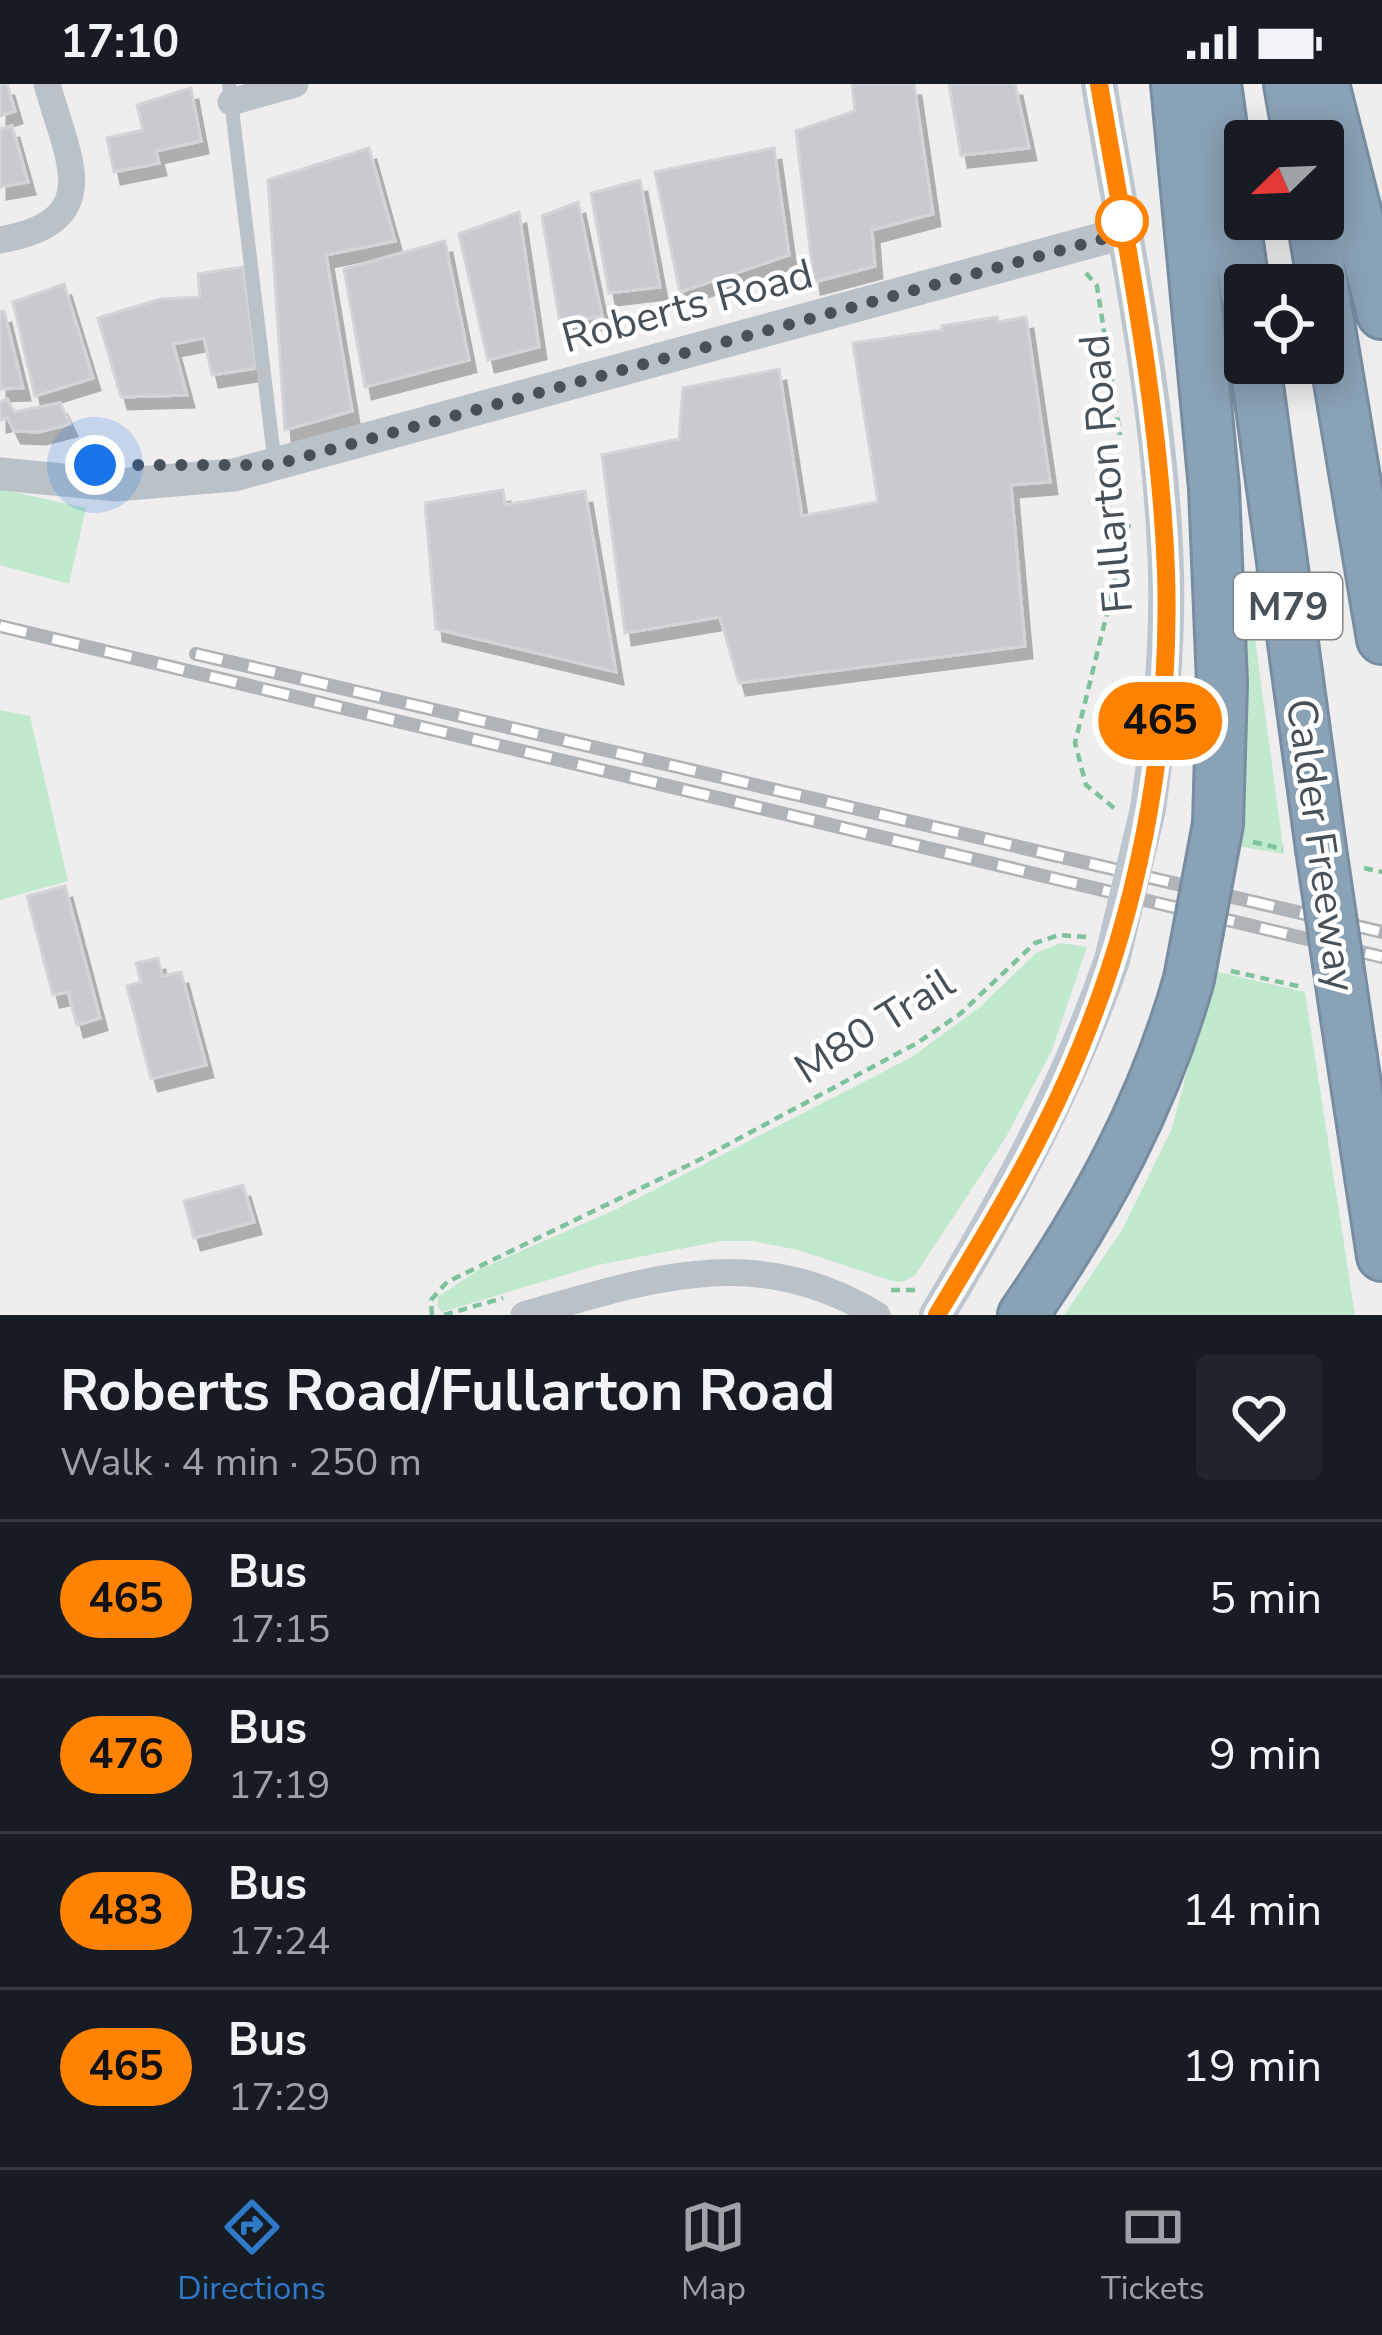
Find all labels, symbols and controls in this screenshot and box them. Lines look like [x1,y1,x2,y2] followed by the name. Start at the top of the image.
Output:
[60,12,179,73] text: 17:10
[1224,120,1344,240] north arrow
[1224,120,1344,384] map controls
[1097,196,1147,246] unlabelled marker
[556,246,819,367] street label: Roberts Road
[1224,264,1344,384] button: locate
[1066,332,1147,616] street label: Fullarton Road
[65,435,125,495] your location
[1234,573,1342,639] road number: M79
[1091,682,1229,760] line badge: 465
[1122,692,1198,749] text: 465
[1272,695,1369,996] street label: Calder Freeway
[784,955,966,1098] street label: M80 Trail
[60,1352,835,1430] text: Roberts Road/Fullarton Road
[1196,1354,1322,1480] button: heart
[60,1436,422,1489] text: Walk · 4 min · 250 m
[228,1542,307,1603] text: Bus
[1209,1568,1322,1629] text: 5 min
[88,1570,164,1627] text: 465
[228,1603,331,1656] text: 17:15
[228,1698,307,1759] text: Bus
[1209,1724,1322,1785] text: 9 min
[88,1726,164,1783] text: 476
[228,1759,331,1812] text: 17:19
[228,1854,307,1915] text: Bus
[1182,1880,1322,1941] text: 14 min
[88,1882,164,1939] text: 483
[228,1915,331,1968] text: 17:24
[228,2010,307,2071] text: Bus
[1182,2036,1322,2097] text: 19 min
[88,2038,164,2095] text: 465
[228,2071,331,2124] text: 17:29
[177,2194,326,2311] tab: Directions
[680,2194,746,2311] tab: Map
[1101,2194,1205,2311] tab: Tickets

